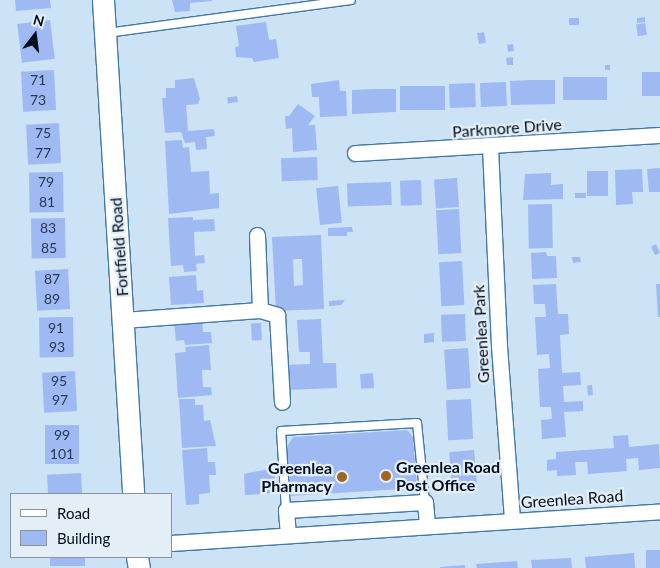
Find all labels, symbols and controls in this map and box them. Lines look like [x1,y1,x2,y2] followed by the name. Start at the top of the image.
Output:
[10,10,60,60] north arrow
[32,10,46,30] text: N
[30,72,46,88] house number: 71
[30,92,46,108] house number: 73
[452,115,562,141] street label: Parkmore Drive
[35,125,51,141] house number: 75
[35,145,51,161] house number: 77
[38,174,54,190] house number: 79
[39,194,55,210] house number: 81
[106,197,132,297] street label: Fortfield Road
[40,220,56,236] house number: 83
[41,240,57,256] house number: 85
[44,271,60,287] house number: 87
[469,284,493,384] street label: Greenlea Park
[44,291,60,307] house number: 89
[48,320,64,336] house number: 91
[49,339,65,355] house number: 93
[51,373,67,389] house number: 95
[52,392,68,408] house number: 97
[54,427,70,443] house number: 99
[50,446,74,462] house number: 101
[396,457,500,495] place label: Greenlea Road Post Office
[261,458,332,496] place label: Greenlea Pharmacy
[380,470,392,482] marker: Greenlea Road Post Office
[336,471,348,483] marker: Greenlea Pharmacy
[520,486,624,512] street label: Greenlea Road
[10,493,172,558] legend
[57,504,90,522] text: Road
[57,529,110,547] text: Building

